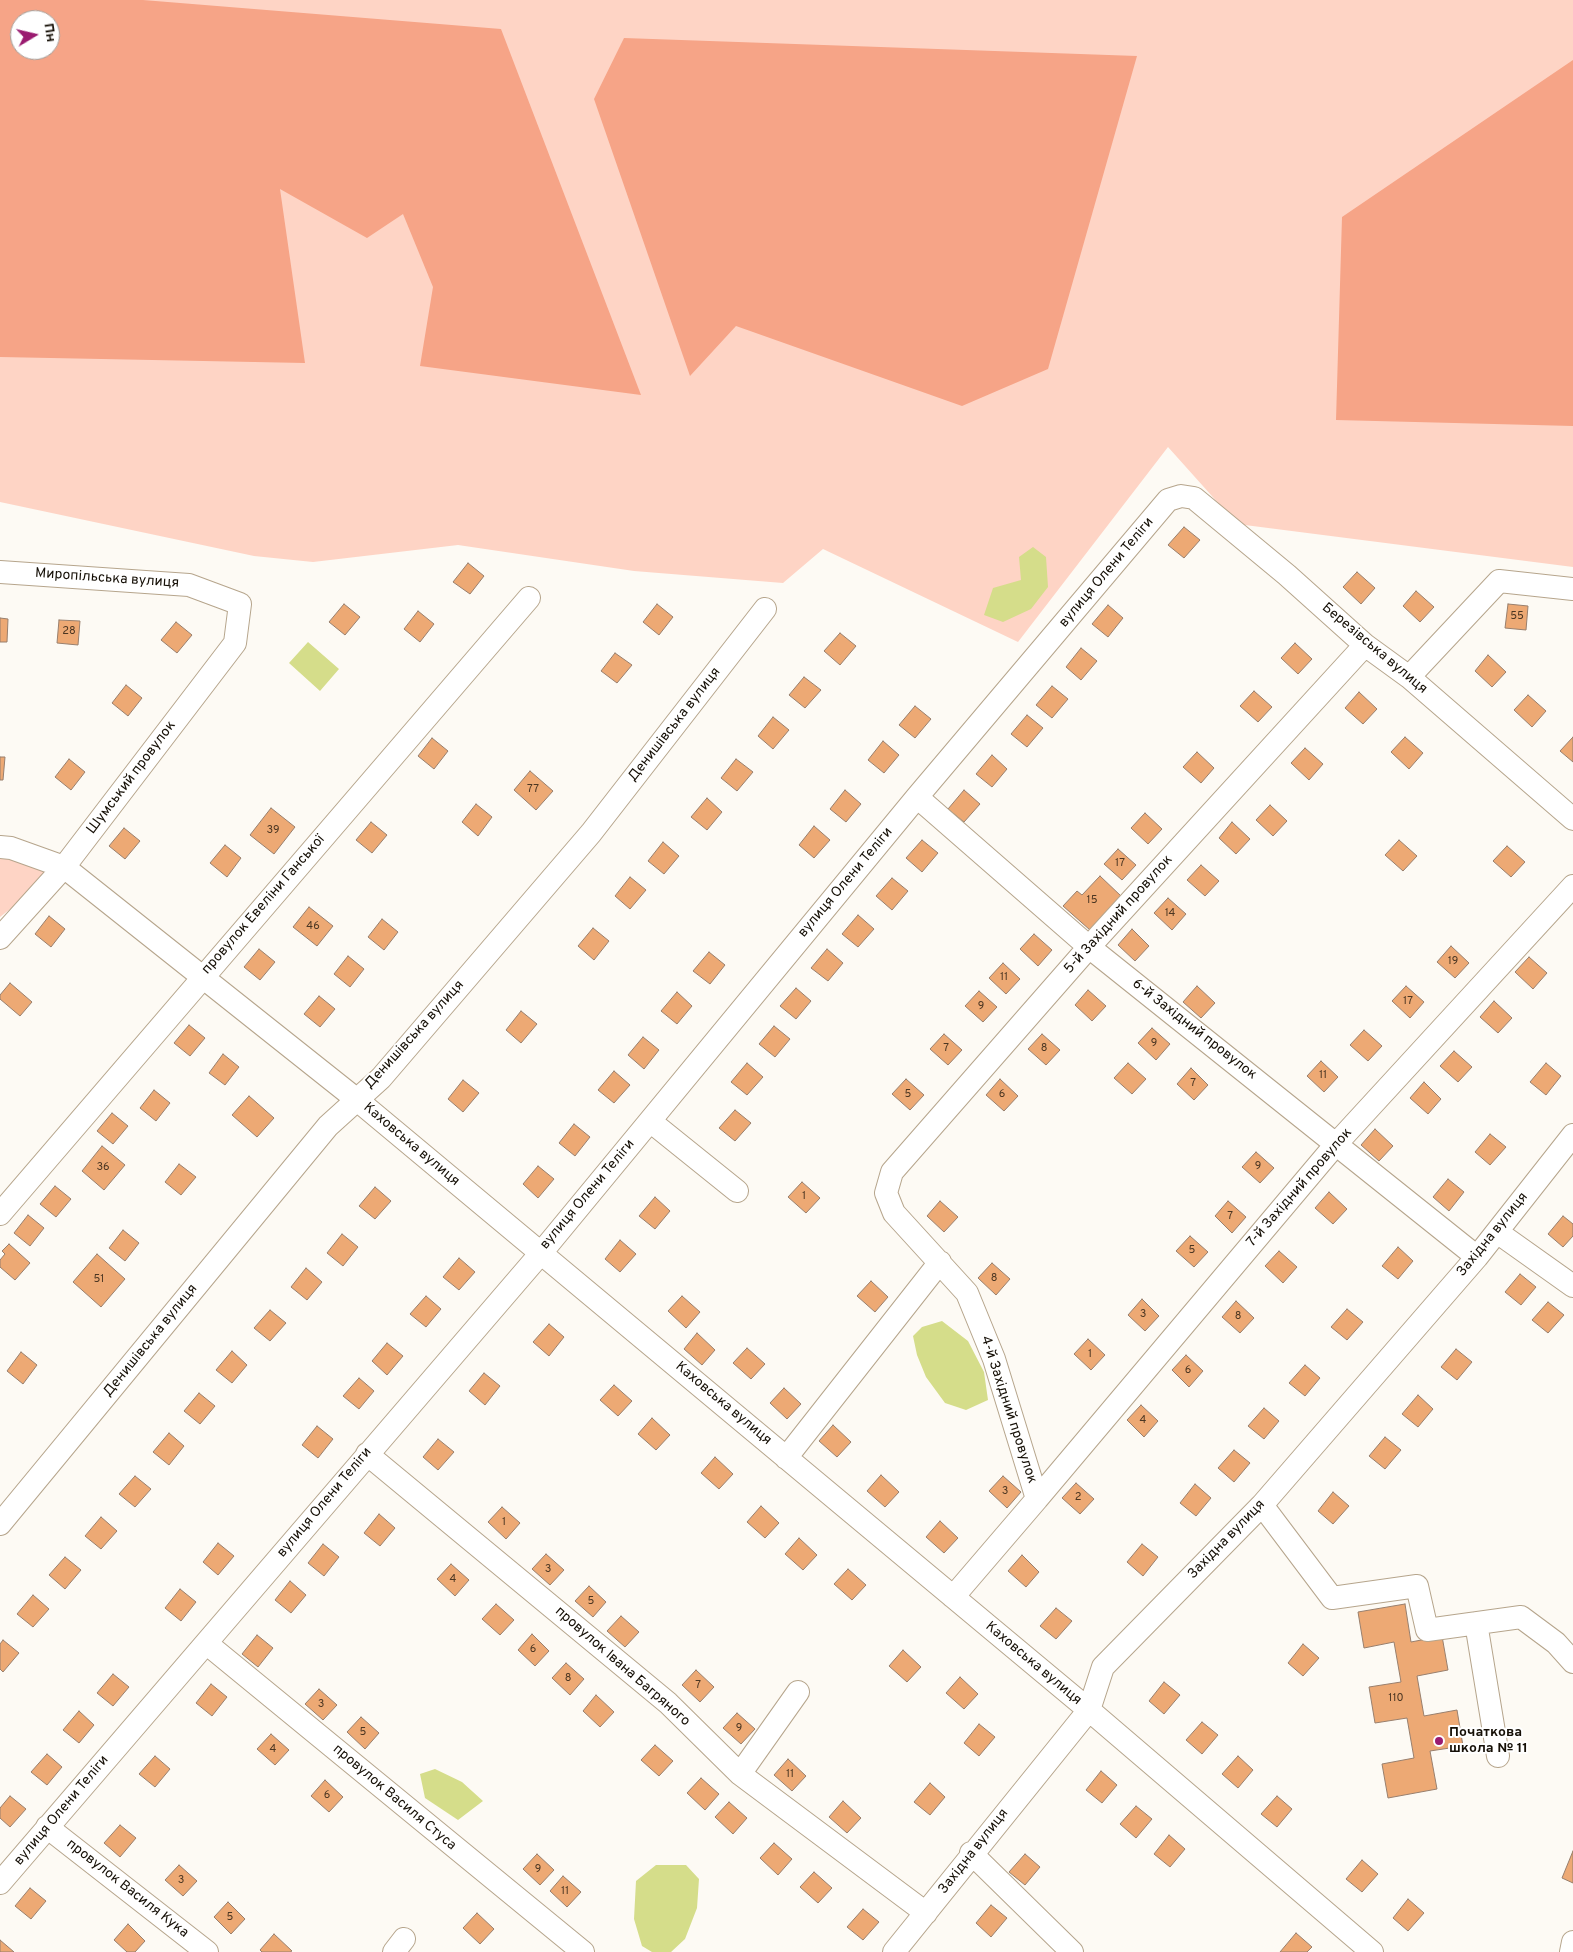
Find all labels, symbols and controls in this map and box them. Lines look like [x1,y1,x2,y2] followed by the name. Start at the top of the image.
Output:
[10,10,60,60] north arrow
[39,22,59,43] text: Пн
[1056,515,1158,631] street label: вулиця Олени Теліги
[34,566,180,592] street label: Миропільська вулиця
[1318,600,1430,698] street label: Березівська вулиця
[1510,610,1524,624] house number: 55
[62,625,76,639] house number: 28
[625,665,725,785] street label: Денишівська вулиця
[84,718,180,838] street label: Шумський провулок
[527,783,539,797] house number: 77
[267,824,279,838] house number: 39
[795,825,897,941] street label: вулиця Олени Теліги
[199,832,329,978] street label: провулок Евеліни Ганської
[1061,852,1177,978] street label: 5-й Західний провулок
[1115,857,1125,871] house number: 17
[1087,894,1097,908] house number: 15
[1165,907,1175,921] house number: 14
[306,920,320,934] house number: 46
[1448,955,1458,969] house number: 19
[1000,971,1008,985] house number: 11
[1128,976,1260,1084] street label: 6-й Західний провулок
[362,977,468,1093] street label: Денишівська вулиця
[1403,995,1413,1009] house number: 17
[978,1000,984,1014] house number: 9
[1151,1037,1157,1051] house number: 9
[943,1042,949,1056] house number: 7
[1041,1042,1047,1056] house number: 8
[1319,1069,1327,1083] house number: 11
[1190,1077,1196,1091] house number: 7
[905,1088,911,1102] house number: 5
[999,1088,1005,1102] house number: 6
[359,1100,463,1190] street label: Каховська вулиця
[1244,1125,1356,1251] street label: 7-й Західний провулок
[537,1137,639,1253] street label: вулиця Олени Теліги
[1255,1160,1261,1174] house number: 9
[96,1161,110,1175] house number: 36
[1454,1189,1532,1281] street label: Західна вулиця
[802,1190,806,1204] house number: 1
[1227,1210,1233,1224] house number: 7
[1189,1244,1195,1258] house number: 5
[991,1272,997,1286] house number: 8
[94,1273,104,1287] house number: 51
[100,1281,202,1401] street label: Денишівська вулиця
[1140,1308,1146,1322] house number: 3
[1235,1310,1241,1324] house number: 8
[976,1334,1040,1486] street label: 4-й Західний провулок
[1088,1348,1092,1362] house number: 1
[671,1359,775,1449] street label: Каховська вулиця
[1185,1364,1191,1378] house number: 6
[1140,1414,1146,1428] house number: 4
[274,1445,376,1561] street label: вулиця Олени Теліги
[1002,1485,1008,1499] house number: 3
[1075,1491,1081,1505] house number: 2
[1185,1497,1269,1583] street label: Західна вулиця
[502,1516,506,1530] house number: 1
[545,1563,551,1577] house number: 3
[450,1573,456,1587] house number: 4
[588,1595,594,1609] house number: 5
[551,1604,693,1730] street label: провулок Івана Багряного
[981,1619,1085,1709] street label: Каховська вулиця
[530,1643,536,1657] house number: 6
[565,1672,571,1686] house number: 8
[695,1679,701,1693] house number: 7
[1388,1692,1404,1706] house number: 110
[318,1698,324,1712] house number: 3
[736,1722,742,1736] house number: 9
[1449,1725,1528,1758] place label: Початкова школа № 11
[360,1726,366,1740] house number: 5
[1433,1735,1445,1747] marker: Початкова школа № 11
[329,1741,459,1855] street label: провулок Василя Стуса
[270,1743,276,1757] house number: 4
[11,1753,113,1869] street label: вулиця Олени Теліги
[786,1768,794,1782] house number: 11
[324,1789,330,1803] house number: 6
[935,1806,1013,1898] street label: Західна вулиця
[63,1836,191,1942] street label: провулок Василя Кука
[535,1863,541,1877] house number: 9
[178,1874,184,1888] house number: 3
[561,1885,569,1899] house number: 11
[227,1911,233,1925] house number: 5

